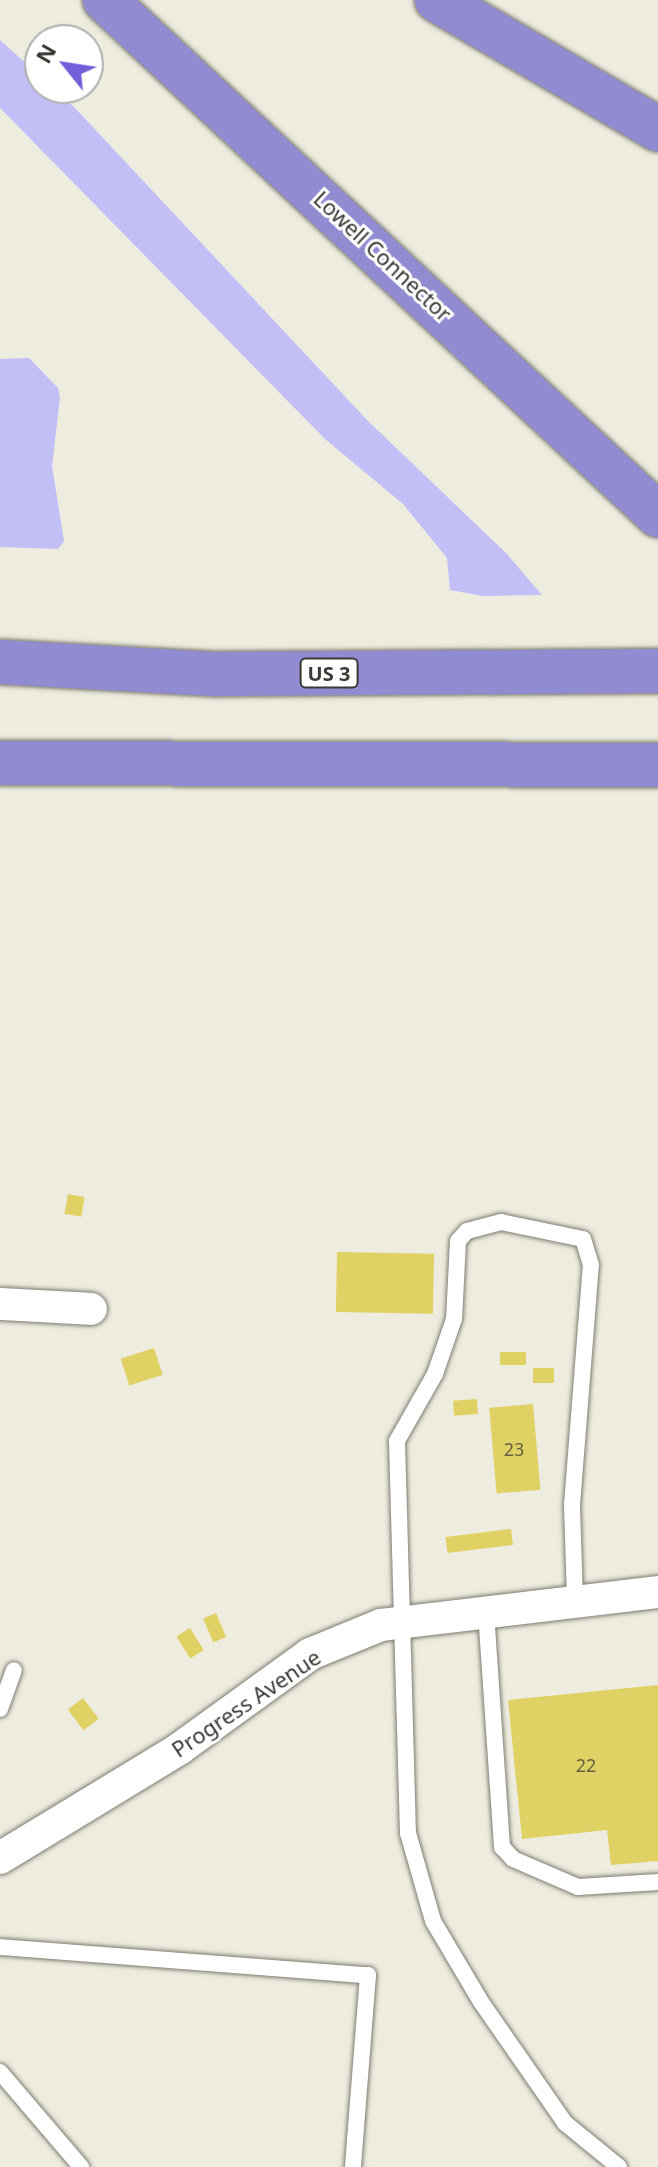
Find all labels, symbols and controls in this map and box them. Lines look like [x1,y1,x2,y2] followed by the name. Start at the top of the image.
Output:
[24,24,104,104] north arrow
[27,38,62,68] text: N
[309,185,457,327] street label: Lowell Connector
[299,657,359,689] road number: US 3
[504,1438,524,1460] house number: 23
[167,1643,325,1763] street label: Progress Avenue
[576,1754,596,1776] house number: 22

